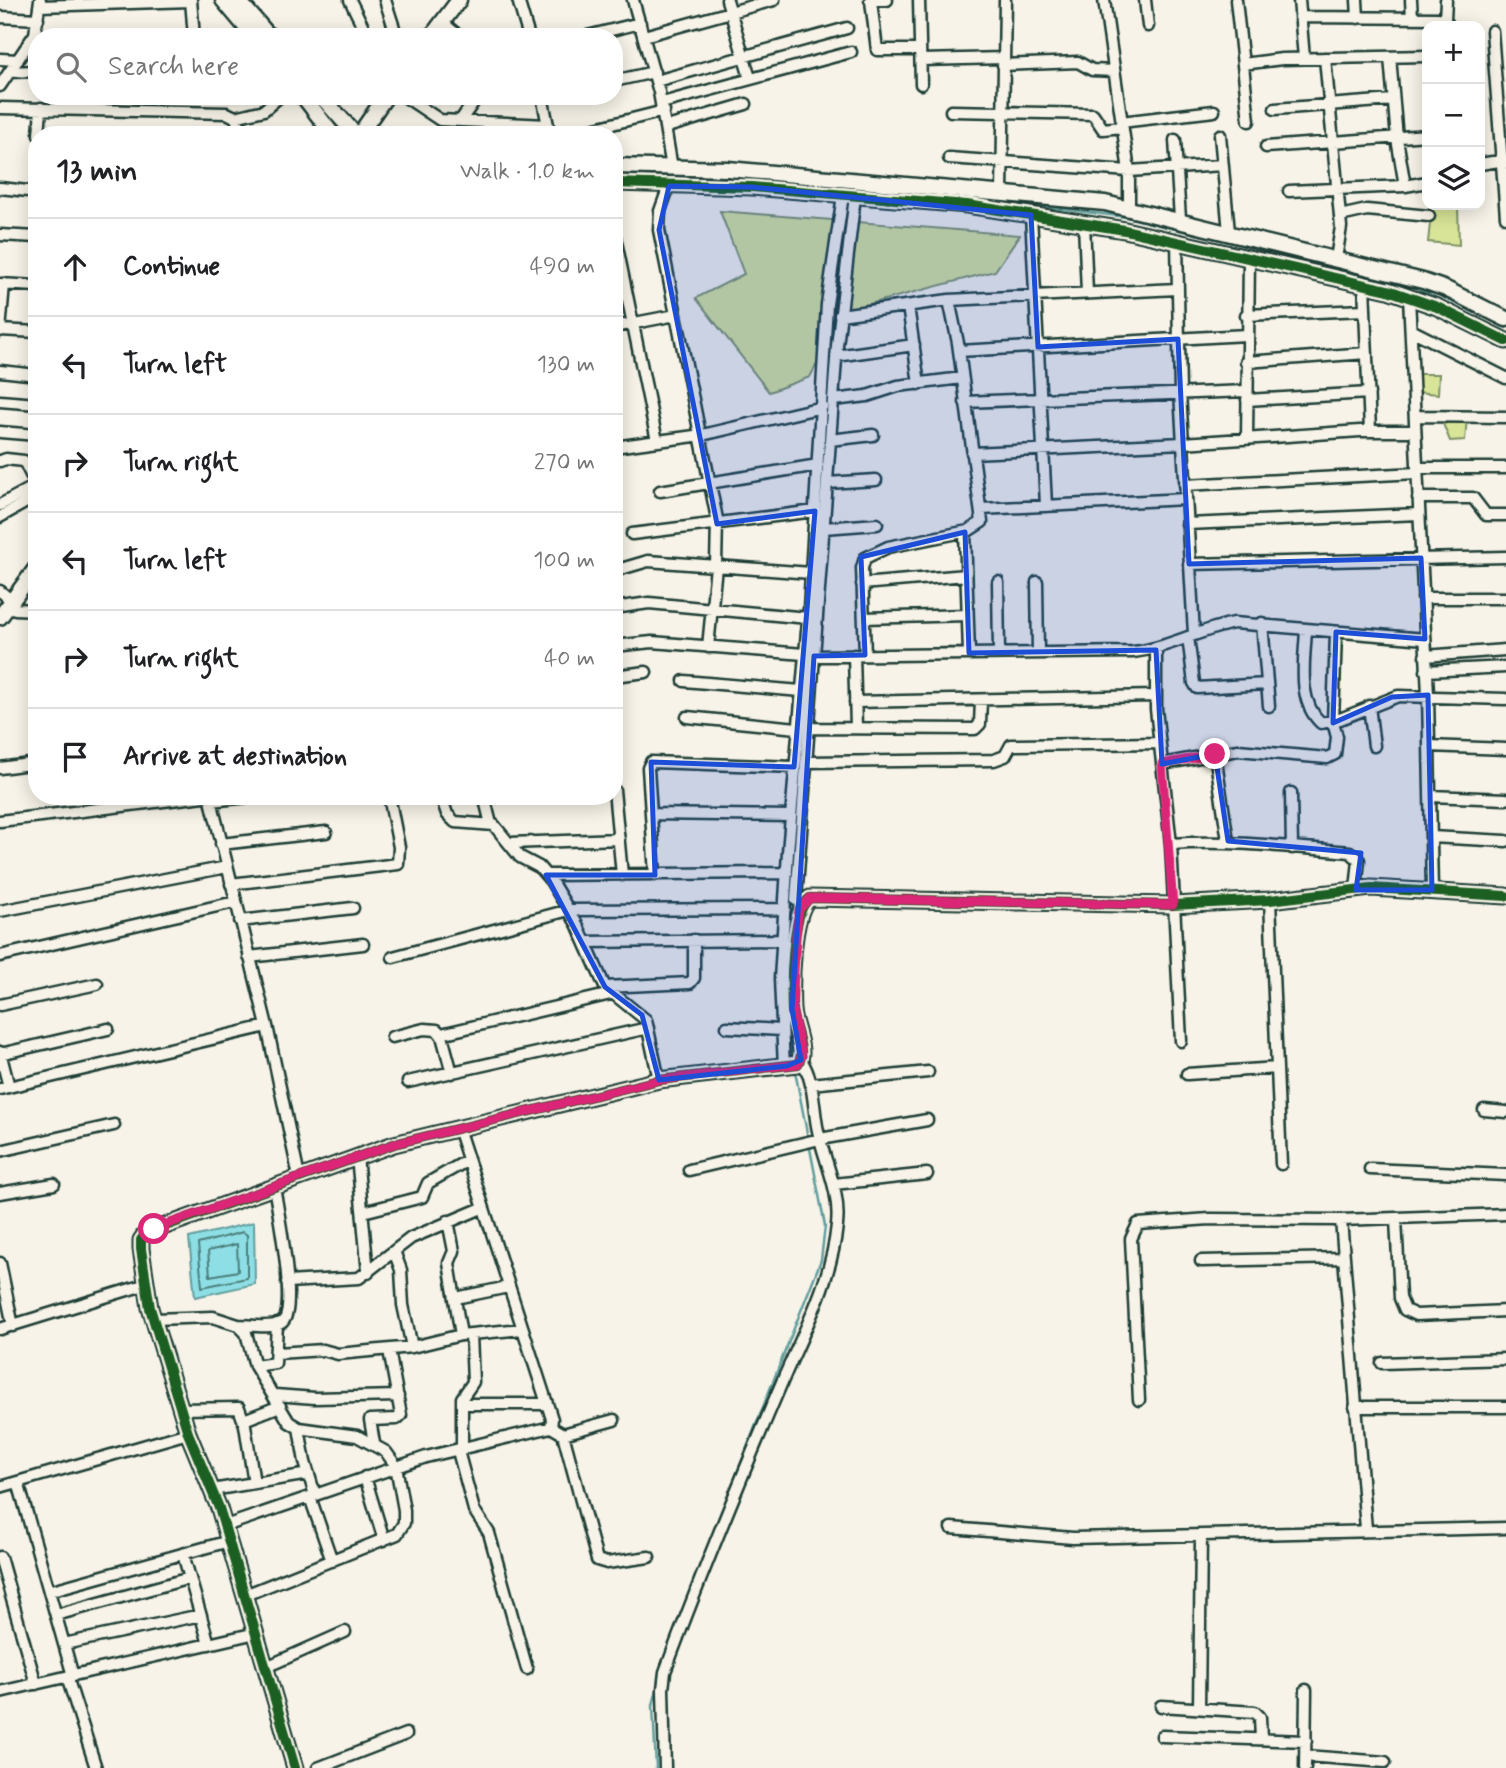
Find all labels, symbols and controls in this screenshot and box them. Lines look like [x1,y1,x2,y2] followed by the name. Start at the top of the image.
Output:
[1422,21,1485,210] map controls
[1422,21,1485,84] button: +
[28,28,623,105] search box
[52,48,90,86] icon: search
[108,50,239,84] text: Search here
[1422,84,1485,147] button: −
[1422,147,1485,210] button: layers
[56,152,138,191] text: 13 min
[460,157,595,187] text: Walk · 1.0 km
[56,248,94,286] icon: ahead
[123,250,220,284] text: Continue
[530,252,595,282] text: 490 m
[56,346,94,384] icon: left
[123,348,227,382] text: Turn left
[537,350,595,380] text: 130 m
[56,444,94,482] icon: right
[123,446,239,480] text: Turn right
[534,448,595,478] text: 270 m
[56,542,94,580] icon: left
[123,544,227,578] text: Turn left
[533,546,595,576] text: 100 m
[56,640,94,678] icon: right
[123,642,239,676] text: Turn right
[544,644,595,674] text: 40 m
[56,738,94,776] icon: arrive
[1199,738,1230,769] route end
[123,740,347,774] text: Arrive at destination
[138,1213,169,1244] route start

